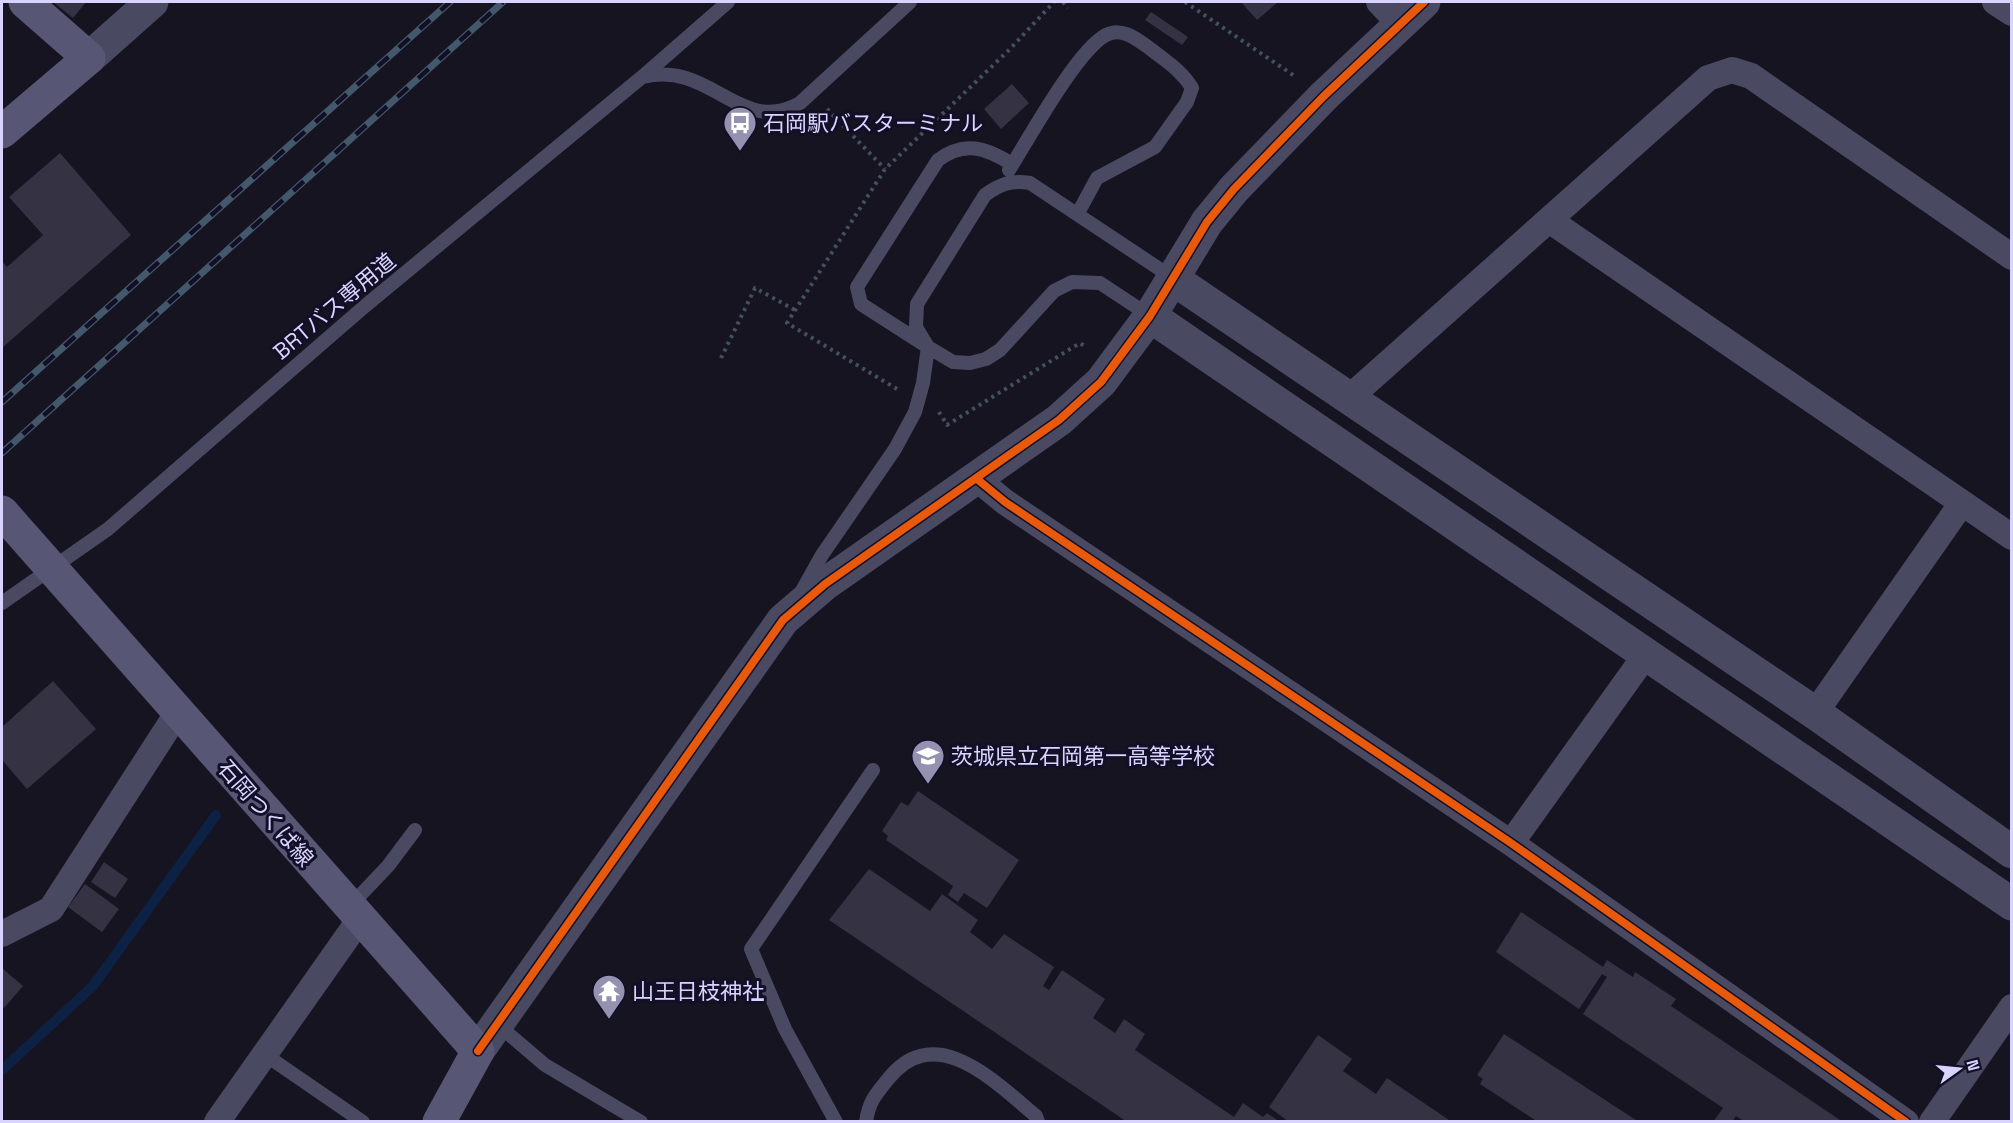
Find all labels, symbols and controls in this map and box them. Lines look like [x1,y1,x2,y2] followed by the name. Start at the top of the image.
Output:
[722,105,758,152] bus stop icon: 石岡駅バスターミナル
[763,109,983,137] place label: 石岡駅バスターミナル
[267,247,401,365] street label: BRTバス専用道
[910,738,946,785] school or university icon: 茨城県立石岡第一高等学校
[951,742,1215,770] place label: 茨城県立石岡第一高等学校
[212,754,320,872] street label: 石岡つくば線
[591,973,627,1020] temple icon: 山王日枝神社
[632,977,764,1005] place label: 山王日枝神社
[1929,1039,1989,1099] north arrow
[1961,1057,1985,1073] text: N

